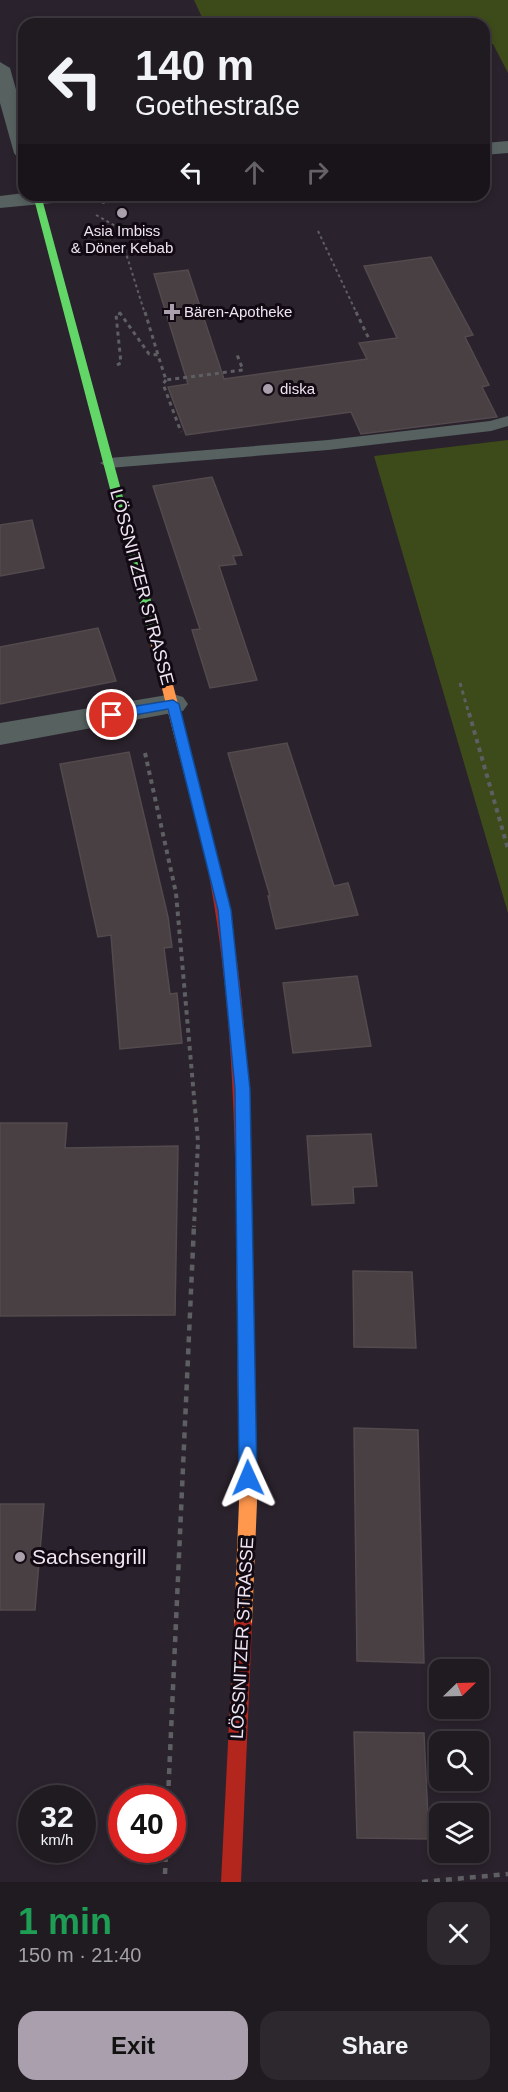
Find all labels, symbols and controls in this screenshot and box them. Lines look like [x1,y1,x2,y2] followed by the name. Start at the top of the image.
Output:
[36,42,114,120] icon: left
[135,42,254,89] text: 140 m
[135,91,300,121] text: Goethestraße
[175,156,208,189] icon: left
[238,156,271,189] icon: ahead
[301,156,334,189] icon: right
[115,206,129,220] marker: Asia Imbiss & Döner Kebab
[71,222,173,256] place label: Asia Imbiss & Döner Kebab
[184,303,292,320] place label: Bären-Apotheke
[165,305,179,319] marker: Bären-Apotheke
[280,380,316,397] place label: diska
[261,382,275,396] marker: diska
[106,487,178,687] street label: LÖSSNITZER STRASSE
[86,689,137,740] pin
[95,698,128,731] icon: arrive
[216,1446,280,1510] position arrow
[227,1537,257,1739] street label: LÖSSNITZER STRASSE
[32,1545,146,1568] place label: Sachsengrill
[13,1550,27,1564] marker: Sachsengrill
[429,1659,489,1719] north arrow
[429,1659,489,1863] map controls
[429,1731,489,1791] button: search
[108,1785,186,1863] speed limit sign: 40
[40,1800,74,1833] text: 32
[429,1803,489,1863] button: layers
[41,1831,73,1848] text: km/h
[18,1901,112,1942] text: 1 min
[427,1902,490,1965] button: close
[18,1944,141,1966] text: 150 m · 21:40
[18,2011,248,2080] button: Exit
[260,2011,490,2080] button: Share

